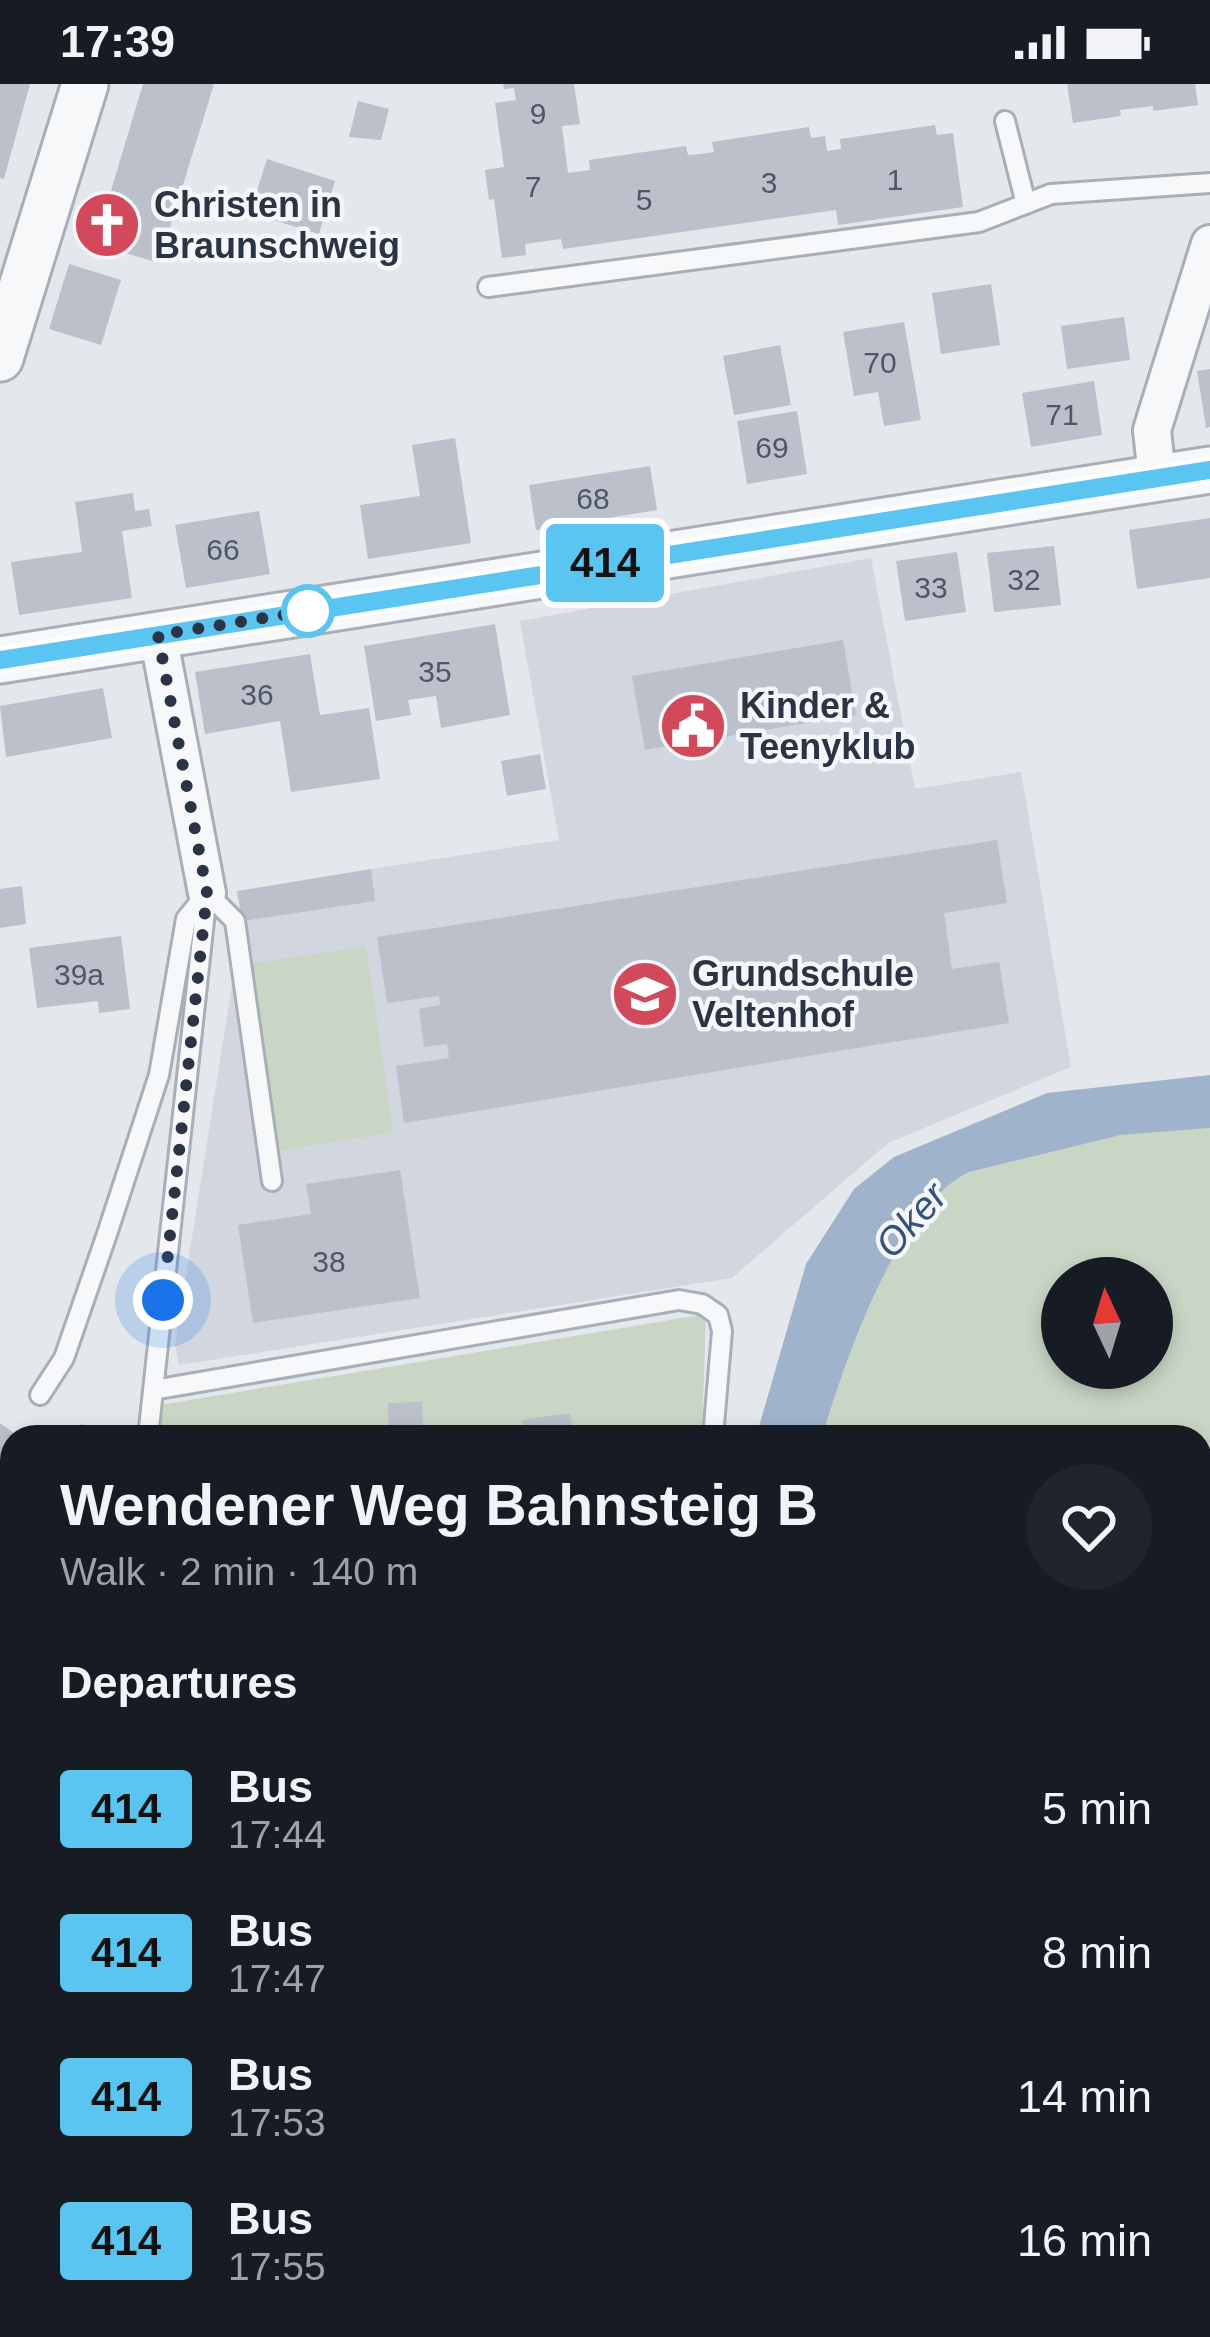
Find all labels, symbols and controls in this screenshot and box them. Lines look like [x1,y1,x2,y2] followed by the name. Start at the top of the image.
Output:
[60,16,175,67] text: 17:39
[530,97,546,130] house number: 9
[887,163,903,196] house number: 1
[761,166,777,199] house number: 3
[525,170,541,203] house number: 7
[636,183,652,216] house number: 5
[154,184,400,266] place label: Christen in Braunschweig
[72,190,142,260] church icon: Christen in Braunschweig
[863,346,897,379] house number: 70
[1045,398,1079,431] house number: 71
[755,431,789,464] house number: 69
[576,482,610,515] house number: 68
[536,524,674,602] line badge: 414
[206,533,240,566] house number: 66
[570,539,640,586] text: 414
[1007,563,1041,596] house number: 32
[914,571,948,604] house number: 33
[283,586,333,636] unlabelled marker
[418,655,452,688] house number: 35
[240,678,274,711] house number: 36
[740,685,915,767] place label: Kinder & Teenyklub
[658,691,728,761] public building icon: Kinder & Teenyklub
[692,953,914,1035] place label: Grundschule Veltenhof
[54,958,104,991] house number: 39a
[610,959,680,1029] school or university icon: Grundschule Veltenhof
[867,1173,957,1266] water label: Oker
[312,1245,346,1278] house number: 38
[1041,1257,1173,1389] north arrow
[1041,1257,1173,1389] map controls
[133,1270,193,1330] your location
[1026,1464,1152,1590] button: heart
[60,1473,818,1537] text: Wendener Weg Bahnsteig B
[60,1550,418,1593] text: Walk · 2 min · 140 m
[60,1657,298,1708] text: Departures
[228,1761,313,1812] text: Bus
[1042,1783,1152,1834] text: 5 min
[91,1785,161,1832] text: 414
[228,1813,326,1856] text: 17:44
[228,1905,313,1956] text: Bus
[1042,1927,1152,1978] text: 8 min
[91,1929,161,1976] text: 414
[228,1957,326,2000] text: 17:47
[228,2049,313,2100] text: Bus
[1017,2071,1152,2122] text: 14 min
[91,2073,161,2120] text: 414
[228,2101,326,2144] text: 17:53
[228,2193,313,2244] text: Bus
[1017,2215,1152,2266] text: 16 min
[91,2217,161,2264] text: 414
[228,2245,326,2288] text: 17:55

